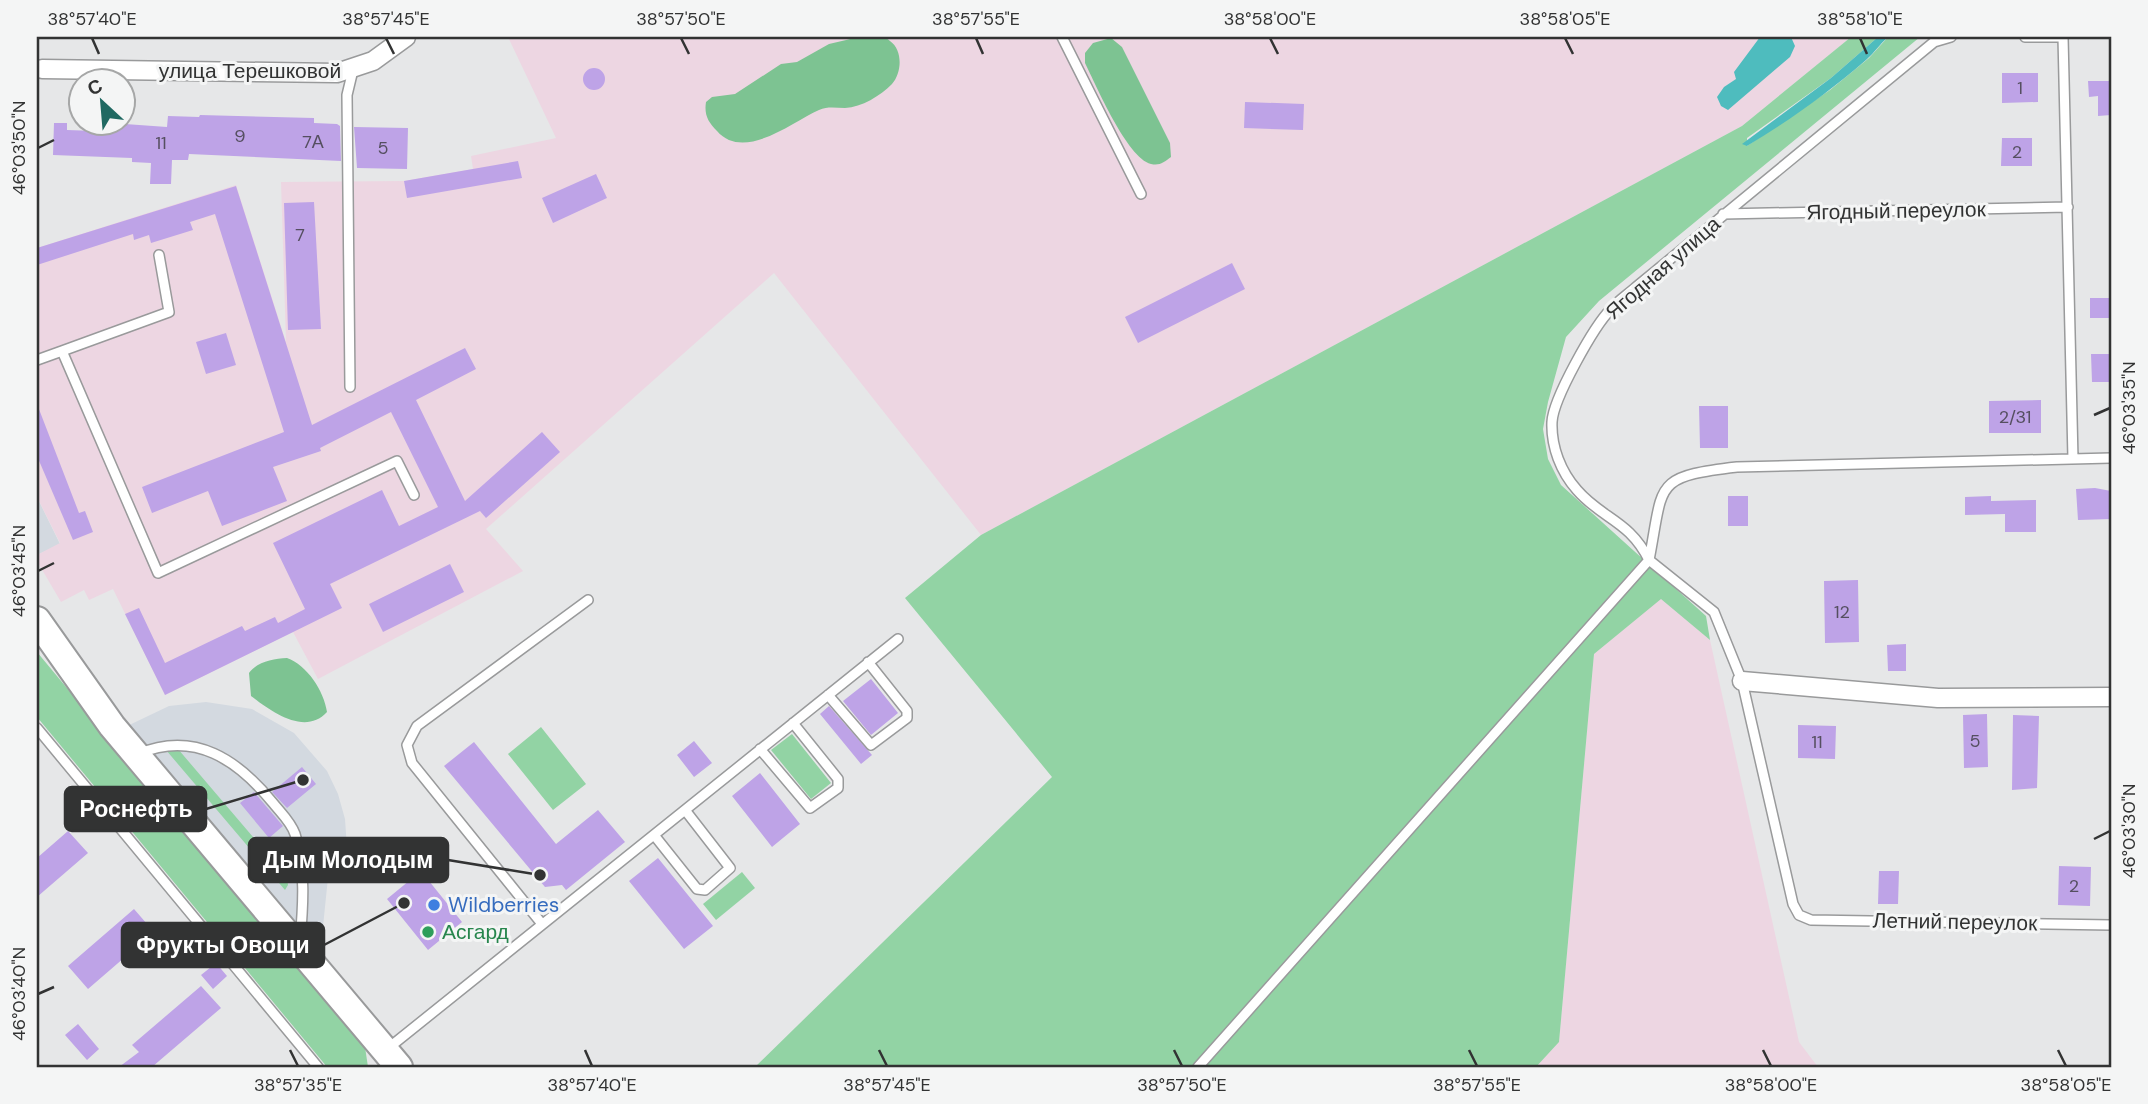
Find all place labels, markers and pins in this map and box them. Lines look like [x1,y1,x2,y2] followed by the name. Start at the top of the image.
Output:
[65,787,206,831] callout: Роснефть
[249,838,448,882] callout: Дым Молодым
[448,891,559,919] place label: Wildberries
[426,897,442,913] marker: Wildberries
[442,918,509,946] place label: Асгард
[122,923,324,967] callout: Фрукты Овощи
[420,924,436,940] marker: Асгард

